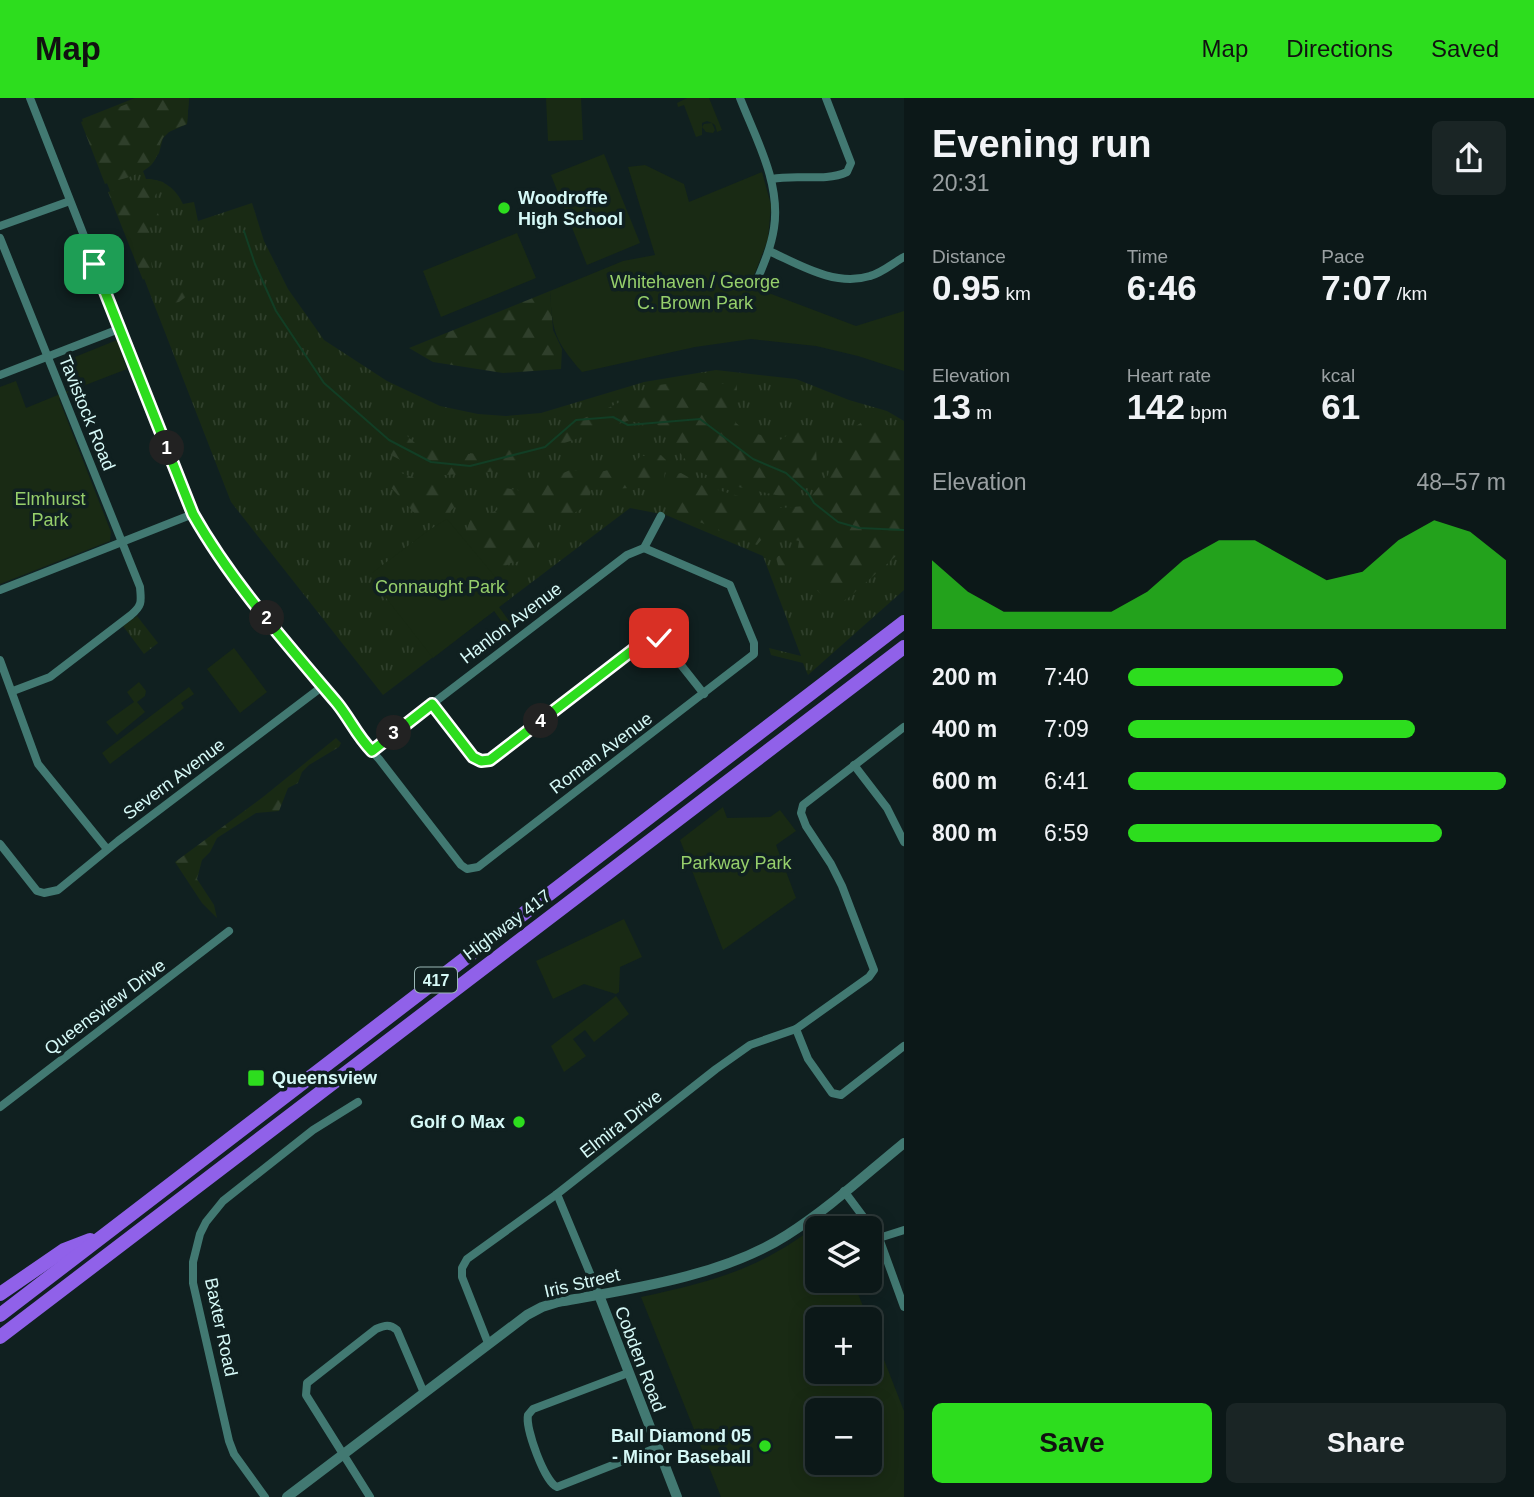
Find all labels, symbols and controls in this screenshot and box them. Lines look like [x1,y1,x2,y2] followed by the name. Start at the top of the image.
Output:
[35,30,101,67] text: Map
[1202,35,1248,62] text: Map
[1286,35,1393,62] text: Directions
[1431,35,1499,62] text: Saved
[1432,121,1506,195] button: share
[932,123,1152,165] text: Evening run
[932,170,990,196] text: 20:31
[518,188,623,229] place label: Woodroffe High School
[496,200,512,216] marker: Woodroffe High School
[64,234,124,294] pin
[75,245,113,283] icon: arrive
[932,246,1006,267] text: Distance
[1127,246,1168,267] text: Time
[1321,246,1365,267] text: Pace
[932,268,1000,307] text: 0.95
[1127,268,1197,307] text: 6:46
[1321,268,1391,307] text: 7:07
[610,272,780,313] park label: Whitehaven / George C. Brown Park
[1000,283,1031,304] text: km
[1391,283,1427,304] text: /km
[55,353,119,473] street label: Tavistock Road
[932,365,1010,386] text: Elevation
[1127,365,1211,386] text: Heart rate
[1321,365,1355,386] text: kcal
[932,387,971,426] text: 13
[1127,387,1185,426] text: 142
[1321,387,1360,426] text: 61
[971,402,992,423] text: m
[1185,402,1227,423] text: bpm
[150,430,184,466] pin: 1
[161,437,172,458] text: 1
[932,469,1027,495] text: Elevation
[1416,469,1506,495] text: 48–57 m
[14,489,86,530] park label: Elmhurst Park
[375,577,506,597] park label: Connaught Park
[456,578,566,668] street label: Hanlon Avenue
[250,601,284,636] pin: 2
[261,607,272,628] text: 2
[629,608,689,668] pin
[640,619,678,657] icon: check
[932,664,997,690] text: 200 m
[1044,664,1089,690] text: 7:40
[524,704,558,738] pin: 4
[546,708,656,798] street label: Roman Avenue
[535,710,546,731] text: 4
[376,716,412,750] pin: 3
[932,716,997,742] text: 400 m
[1044,716,1089,742] text: 7:09
[388,722,399,743] text: 3
[119,734,229,824] street label: Severn Avenue
[932,768,997,794] text: 600 m
[1044,768,1089,794] text: 6:41
[932,820,997,846] text: 800 m
[1044,820,1089,846] text: 6:59
[680,853,793,873] park label: Parkway Park
[459,886,555,964] street label: Highway 417
[41,955,169,1059] street label: Queensview Drive
[415,968,457,992] road number: 417
[246,1068,266,1088] marker: Queensview
[272,1068,378,1088] place label: Queensview
[576,1086,666,1162] street label: Elmira Drive
[410,1112,505,1132] place label: Golf O Max
[511,1114,527,1130] marker: Golf O Max
[805,1216,882,1475] map controls
[805,1216,882,1293] button: layers
[542,1265,622,1301] street label: Iris Street
[201,1276,241,1378] street label: Baxter Road
[611,1304,669,1414] street label: Cobden Road
[805,1307,882,1384] button: +
[805,1398,882,1475] button: −
[932,1403,1212,1483] button: Save
[1226,1403,1506,1483] button: Share
[611,1426,751,1467] place label: Ball Diamond 05 - Minor Baseball
[757,1438,773,1454] marker: Ball Diamond 05 - Minor Baseball

